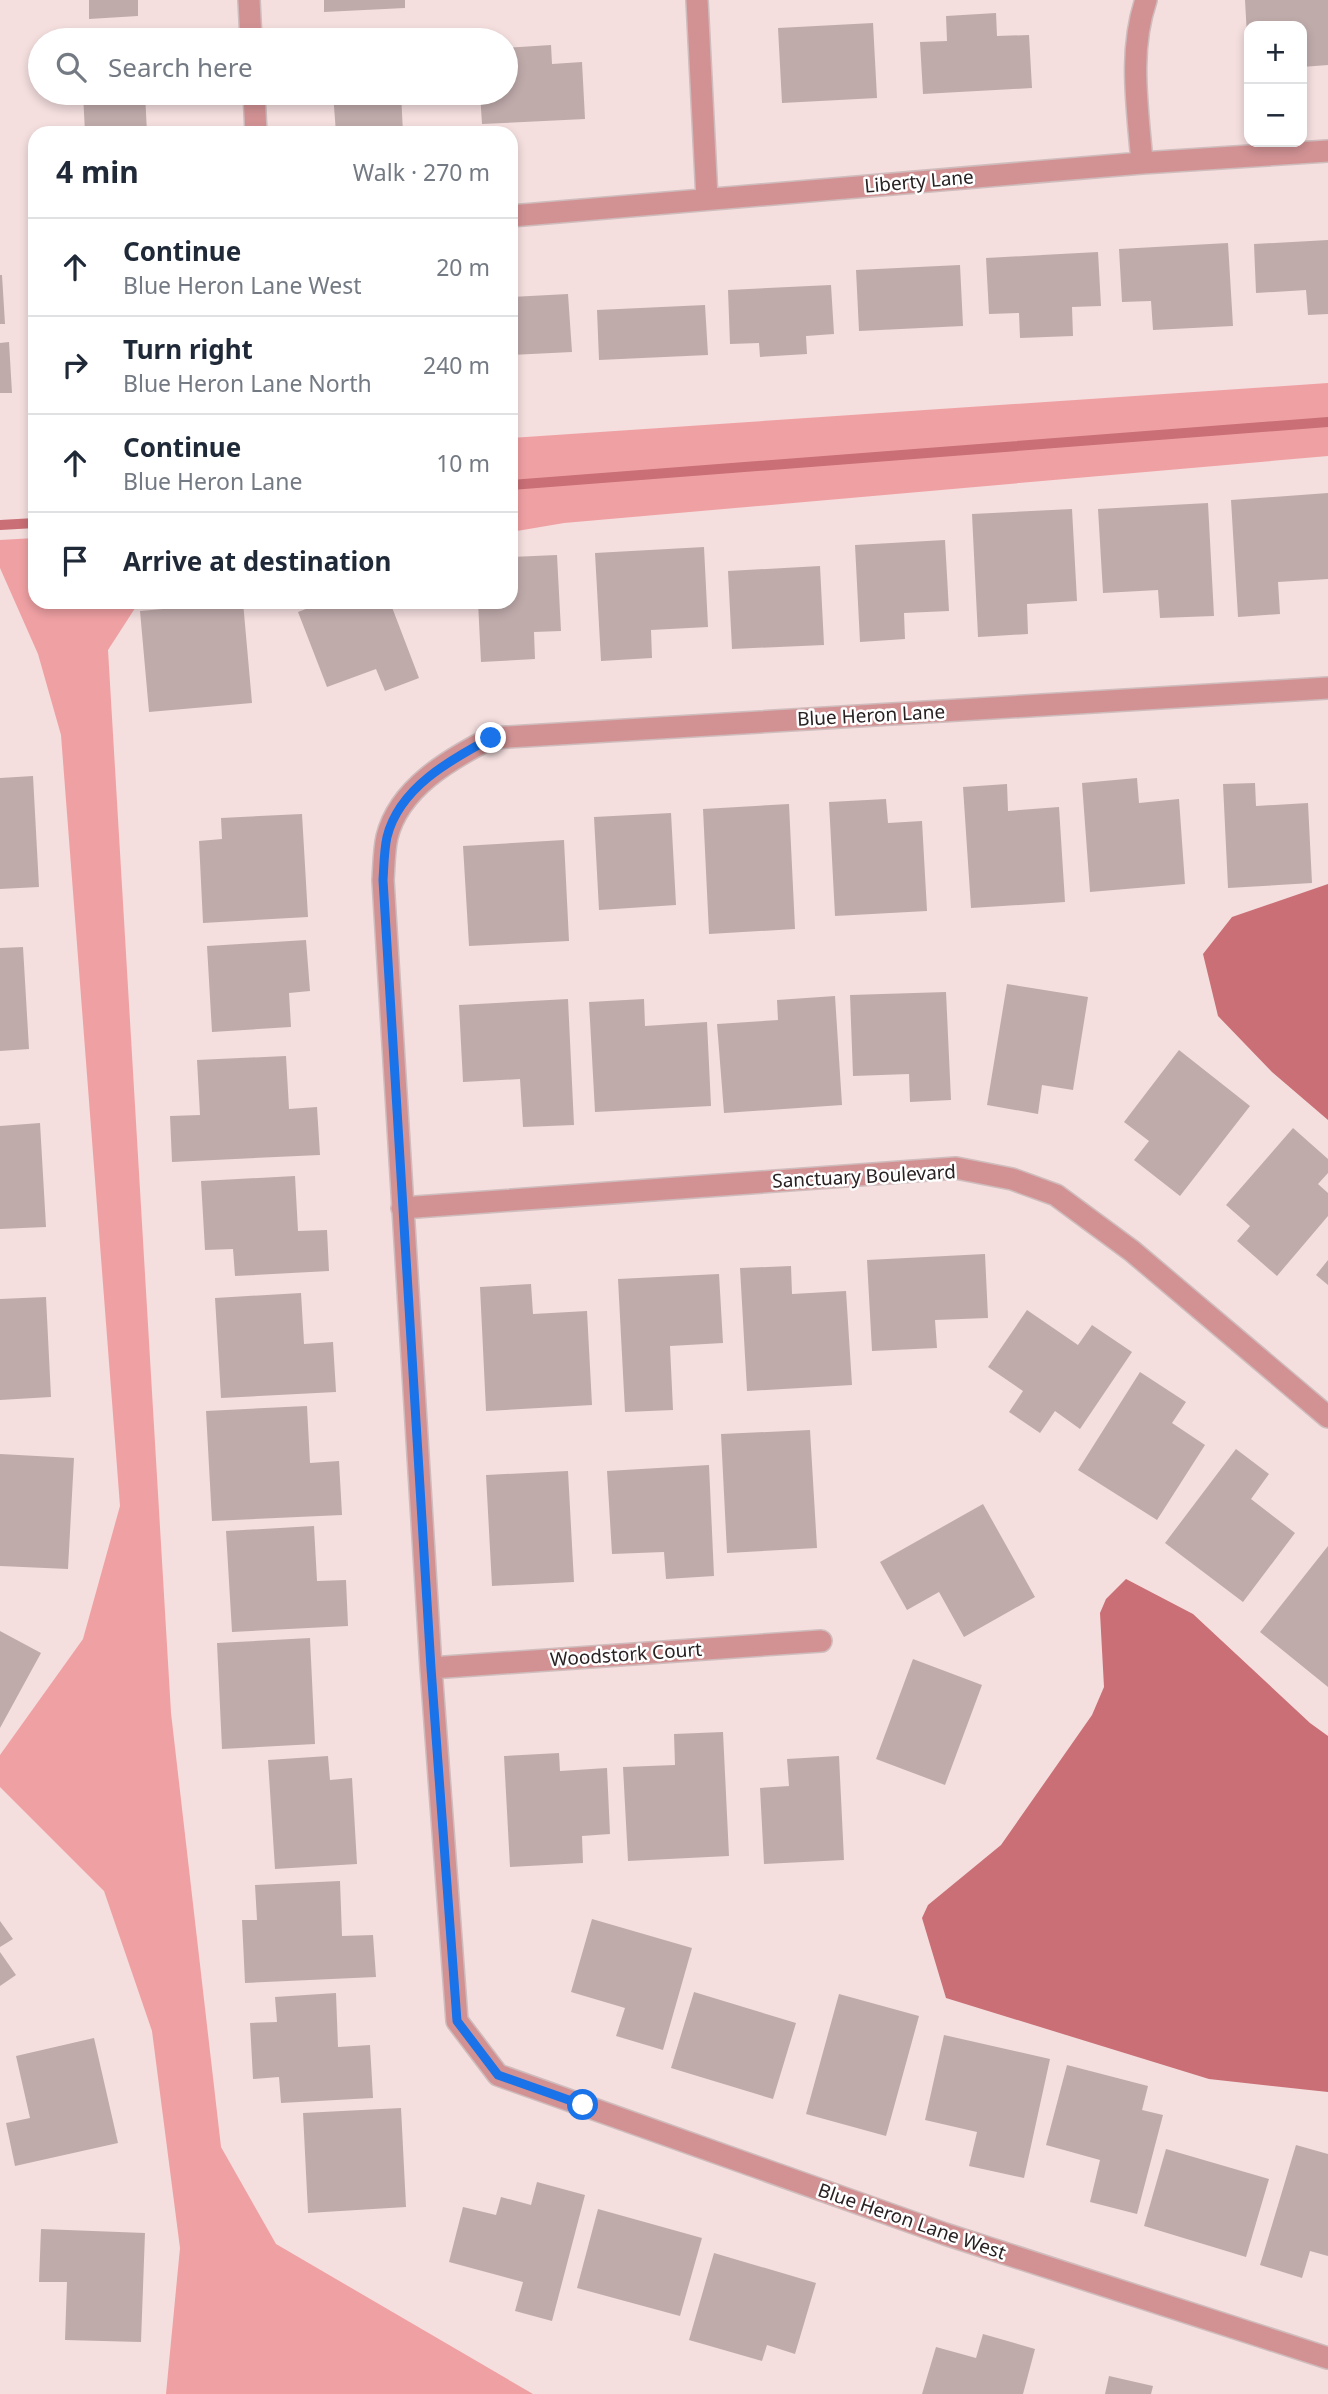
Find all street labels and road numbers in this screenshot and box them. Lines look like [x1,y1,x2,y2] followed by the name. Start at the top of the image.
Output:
[863,163,975,199] street label: Liberty Lane
[796,698,946,732] street label: Blue Heron Lane
[771,1158,957,1194] street label: Sanctuary Boulevard
[549,1636,703,1672] street label: Woodstork Court
[815,2177,1010,2265] street label: Blue Heron Lane West

